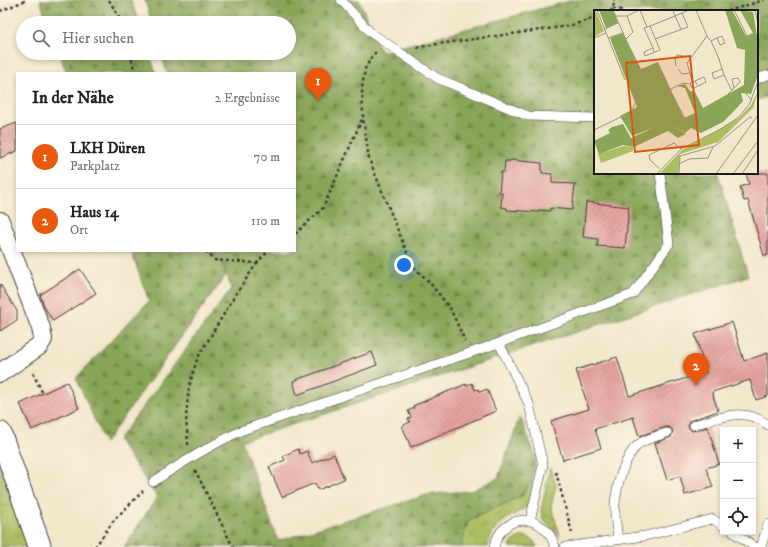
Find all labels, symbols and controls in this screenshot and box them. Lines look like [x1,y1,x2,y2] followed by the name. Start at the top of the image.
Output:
[594,10,758,174] inset map
[16,16,296,60] search box
[30,27,52,49] icon: search
[62,29,134,48] text: Hier suchen
[305,68,331,101] pin: 1
[32,87,114,109] text: In der Nähe
[215,90,280,106] text: 2 Ergebnisse
[70,139,145,158] text: LKH Düren
[43,149,47,165] text: 1
[254,149,280,165] text: 70 m
[70,158,120,174] text: Parkplatz
[70,203,119,222] text: Haus 14
[42,213,48,229] text: 2
[251,213,280,229] text: 110 m
[70,222,88,238] text: Ort
[394,255,414,275] your location
[683,353,709,386] pin: 2
[720,427,756,535] map controls
[720,427,756,463] button: +
[720,463,756,499] button: −
[720,499,756,535] button: locate

